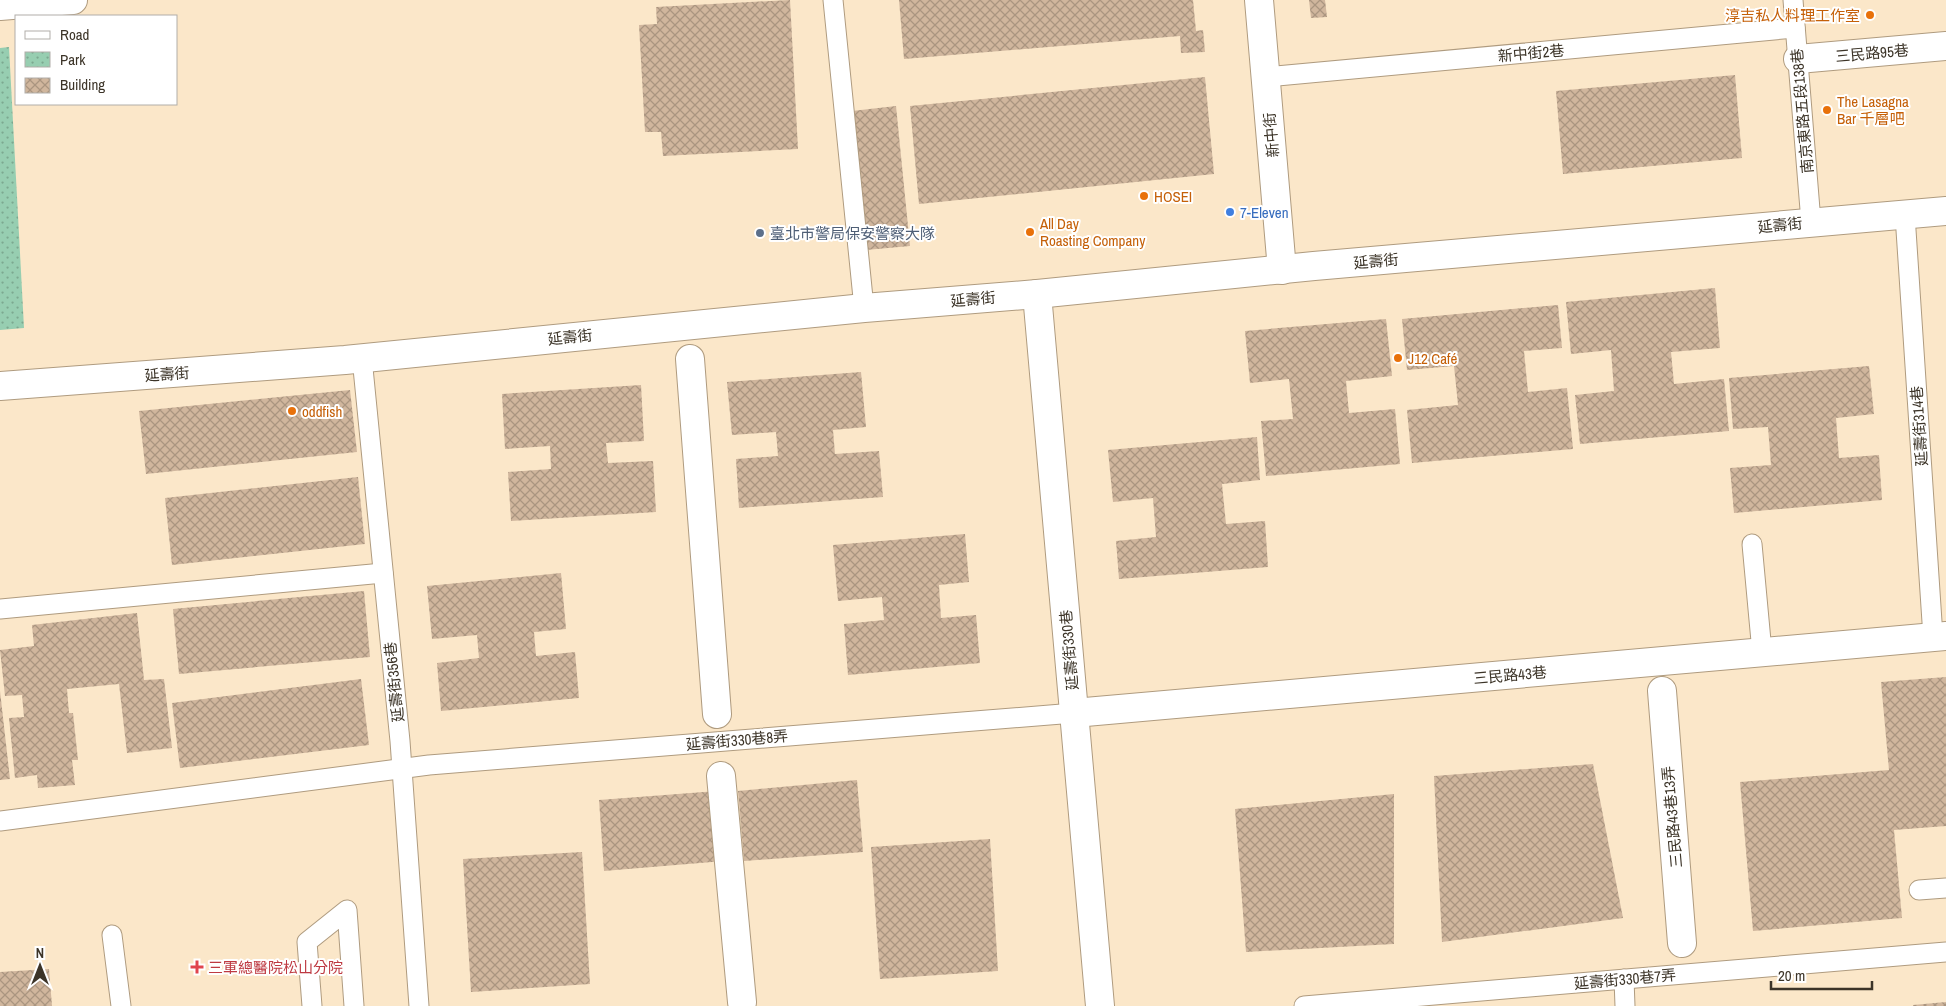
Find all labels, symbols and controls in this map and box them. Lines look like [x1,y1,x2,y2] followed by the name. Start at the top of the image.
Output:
[1725,5,1860,26] place label: 淳吉私人料理工作室
[1864,9,1876,21] marker: 淳吉私人料理工作室
[15,15,178,105] legend
[60,24,89,45] text: Road
[1834,39,1910,67] street label: 三民路95巷
[1497,40,1565,66] street label: 新中街2巷
[1786,48,1818,174] street label: 南京東路五段138巷
[60,49,86,70] text: Park
[60,74,105,95] text: Building
[1837,91,1909,129] place label: The Lasagna Bar 千層吧
[1821,104,1833,116] marker: The Lasagna Bar 千層吧
[1259,112,1283,158] street label: 新中街
[1154,186,1192,207] place label: HOSEI
[1138,190,1150,202] marker: HOSEI
[1240,202,1289,223] place label: 7-Eleven
[1224,206,1236,218] marker: 7-Eleven
[1757,212,1803,238] street label: 延壽街
[1039,213,1146,251] place label: All Day Roasting Company
[770,223,935,244] place label: 臺北市警局保安警察大隊
[1024,226,1036,238] marker: All Day Roasting Company
[754,227,766,239] marker: 臺北市警局保安警察大隊
[1353,249,1399,273] street label: 延壽街
[950,287,996,311] street label: 延壽街
[547,324,593,350] street label: 延壽街
[1408,348,1457,369] place label: J12 Café
[1392,352,1404,364] marker: J12 Café
[144,362,190,386] street label: 延壽街
[1906,385,1932,467] street label: 延壽街314巷
[302,401,342,422] place label: oddfish
[286,405,298,417] marker: oddfish
[1055,609,1083,691] street label: 延壽街330巷
[379,641,409,723] street label: 延壽街356巷
[1472,661,1548,689] street label: 三民路43巷
[685,725,789,755] street label: 延壽街330巷8弄
[1657,765,1687,869] street label: 三民路43巷13弄
[15,941,65,991] north arrow
[36,944,44,962] text: N
[208,957,343,978] place label: 三軍總醫院松山分院
[1771,958,1872,990] scale bar
[190,960,204,974] marker: 三軍總醫院松山分院
[1573,964,1677,994] street label: 延壽街330巷7弄
[1778,965,1805,986] text: 20 m

